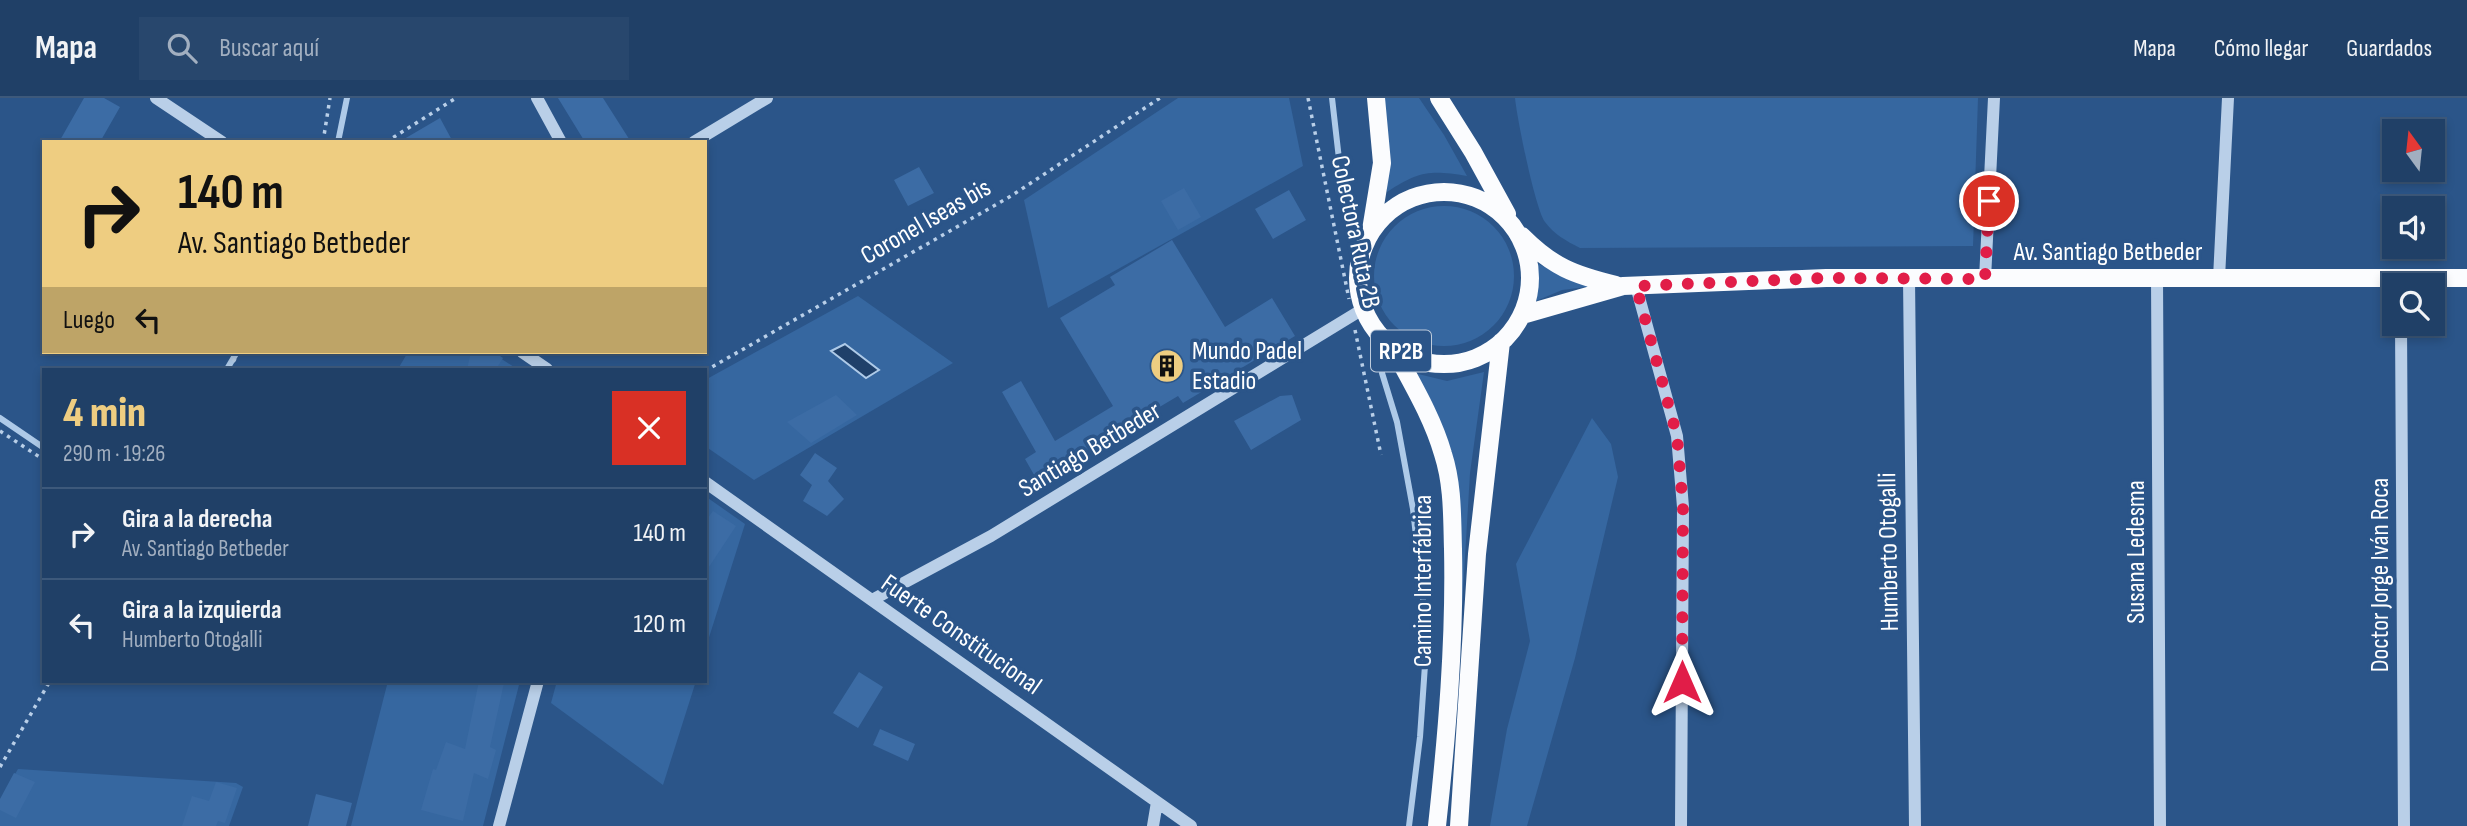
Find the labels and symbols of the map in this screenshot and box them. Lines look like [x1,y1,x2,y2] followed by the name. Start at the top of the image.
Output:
[2382,119,2445,182] north arrow
[1324,153,1386,311] street label: Colectora Ruta 2B
[1959,171,2019,231] pin
[855,172,997,272] street label: Coronel Iseas bis
[2013,237,2203,268] street label: Av. Santiago Betbeder
[1371,330,1431,372] road number: RP2B
[1192,336,1302,397] place label: Mundo Padel Estadio
[1148,347,1186,385] building icon: Mundo Padel Estadio
[1013,395,1167,505] street label: Santiago Betbeder
[1872,472,1906,632] street label: Humberto Otogalli
[2365,478,2396,672] street label: Doctor Jorge Iván Roca
[2121,480,2152,624] street label: Susana Ledesma
[1408,495,1439,667] street label: Camino Interfábrica
[875,568,1047,702] street label: Fuerte Constitucional
[1645,645,1719,719] position arrow

